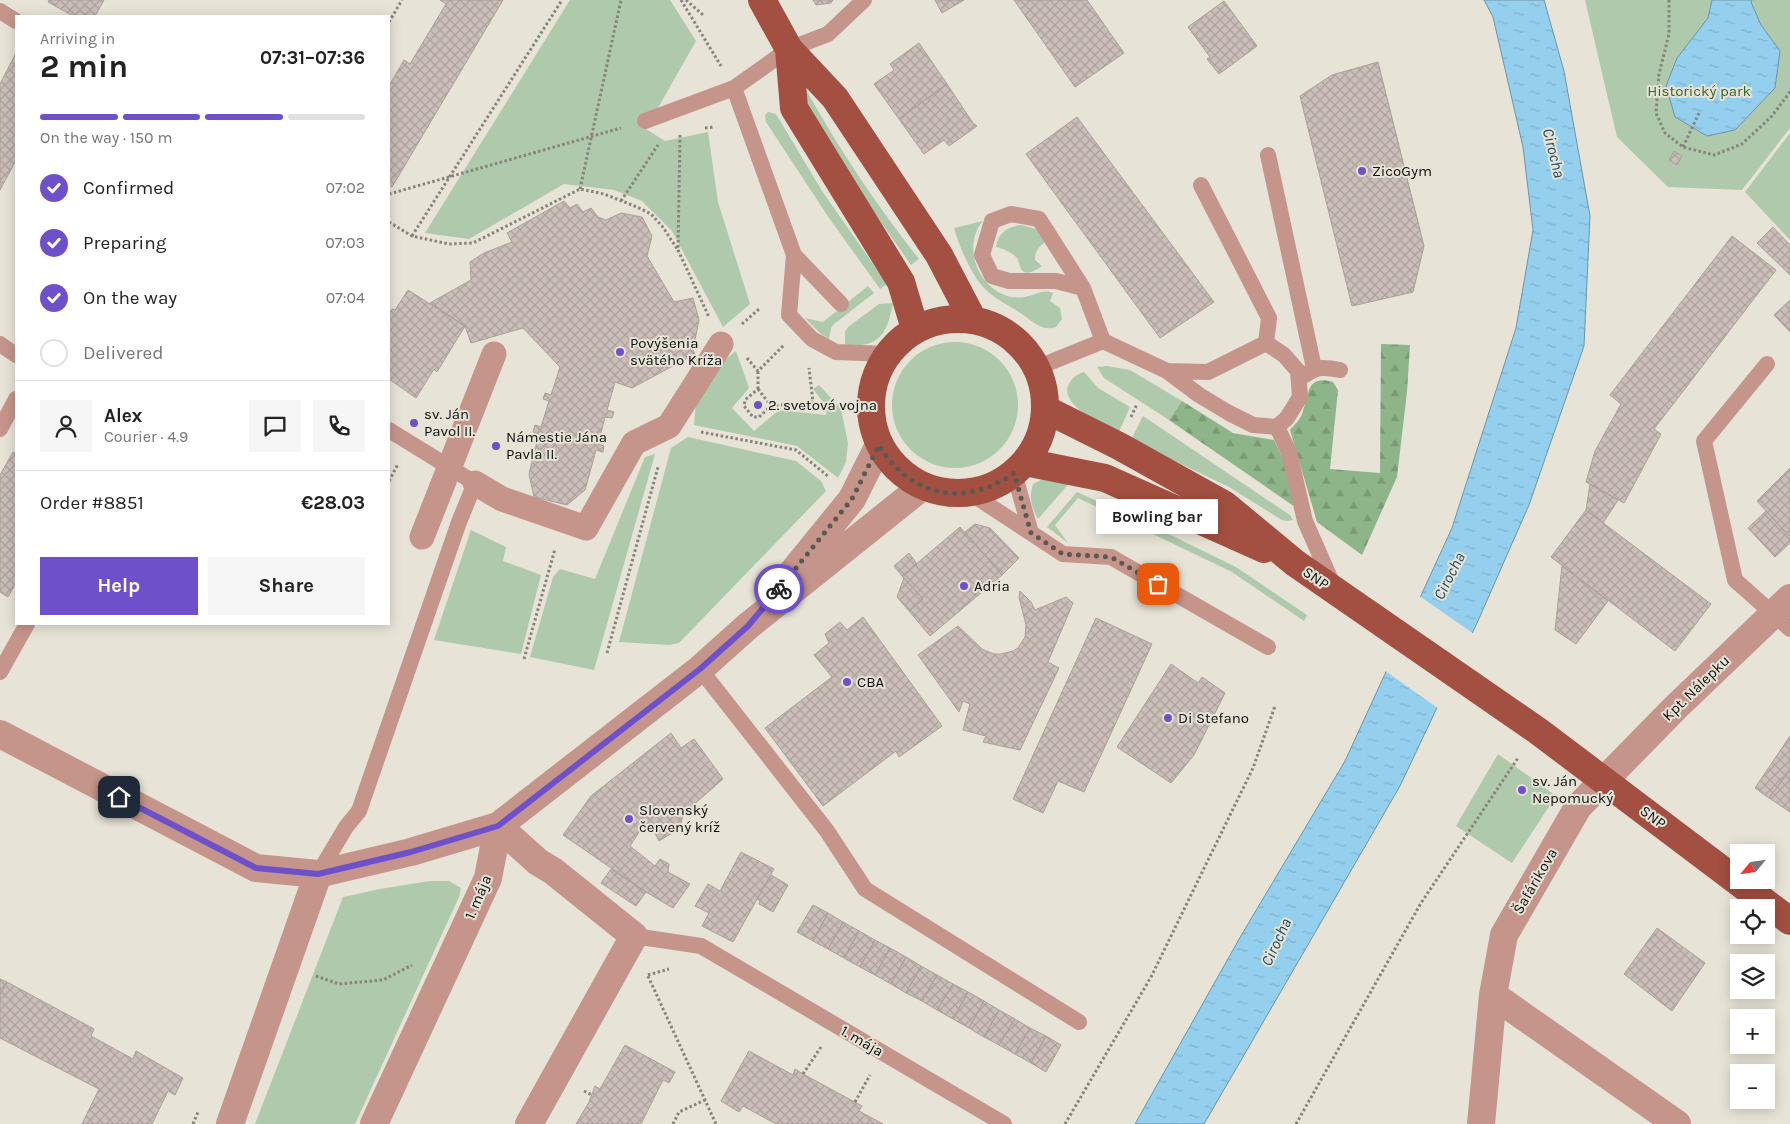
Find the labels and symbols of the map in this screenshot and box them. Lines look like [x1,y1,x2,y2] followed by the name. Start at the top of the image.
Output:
[1647,82,1751,100] park label: Historický park
[1539,126,1569,180] water label: Cirocha
[1372,162,1432,180] place label: ZicoGym
[1356,165,1368,177] marker: ZicoGym
[630,334,722,369] place label: Povýšenia svätého Kríža
[614,346,626,358] marker: Povýšenia svätého Kríža
[768,396,877,414] place label: 2. svetová vojna
[752,399,764,411] marker: 2. svetová vojna
[424,405,475,440] place label: sv. Ján Pavol II.
[408,417,420,429] marker: sv. Ján Pavol II.
[506,428,607,463] place label: Námestie Jána Pavla II.
[490,440,502,452] marker: Námestie Jána Pavla II.
[1097,499,1219,534] callout: Bowling bar
[1429,549,1469,603] water label: Cirocha
[1137,563,1179,605] pin
[1300,563,1332,593] street label: SNP
[754,564,804,614] courier
[974,577,1010,595] place label: Adria
[958,580,970,592] marker: Adria
[1659,651,1733,725] street label: Kpt. Nálepku
[857,673,885,691] place label: CBA
[841,676,853,688] marker: CBA
[1178,709,1249,727] place label: Di Stefano
[1162,712,1174,724] marker: Di Stefano
[1532,772,1613,807] place label: sv. Ján Nepomucký
[98,776,140,818] pin
[1516,784,1528,796] marker: sv. Ján Nepomucký
[639,801,720,836] place label: Slovenský červený kríž
[1637,801,1669,833] street label: SNP
[623,813,635,825] marker: Slovenský červený kríž
[1730,844,1775,889] north arrow
[1509,845,1561,917] street label: Šafárikova
[461,872,495,922] street label: 1. mája
[1257,915,1295,969] water label: Cirocha
[837,1022,887,1060] street label: 1. mája

